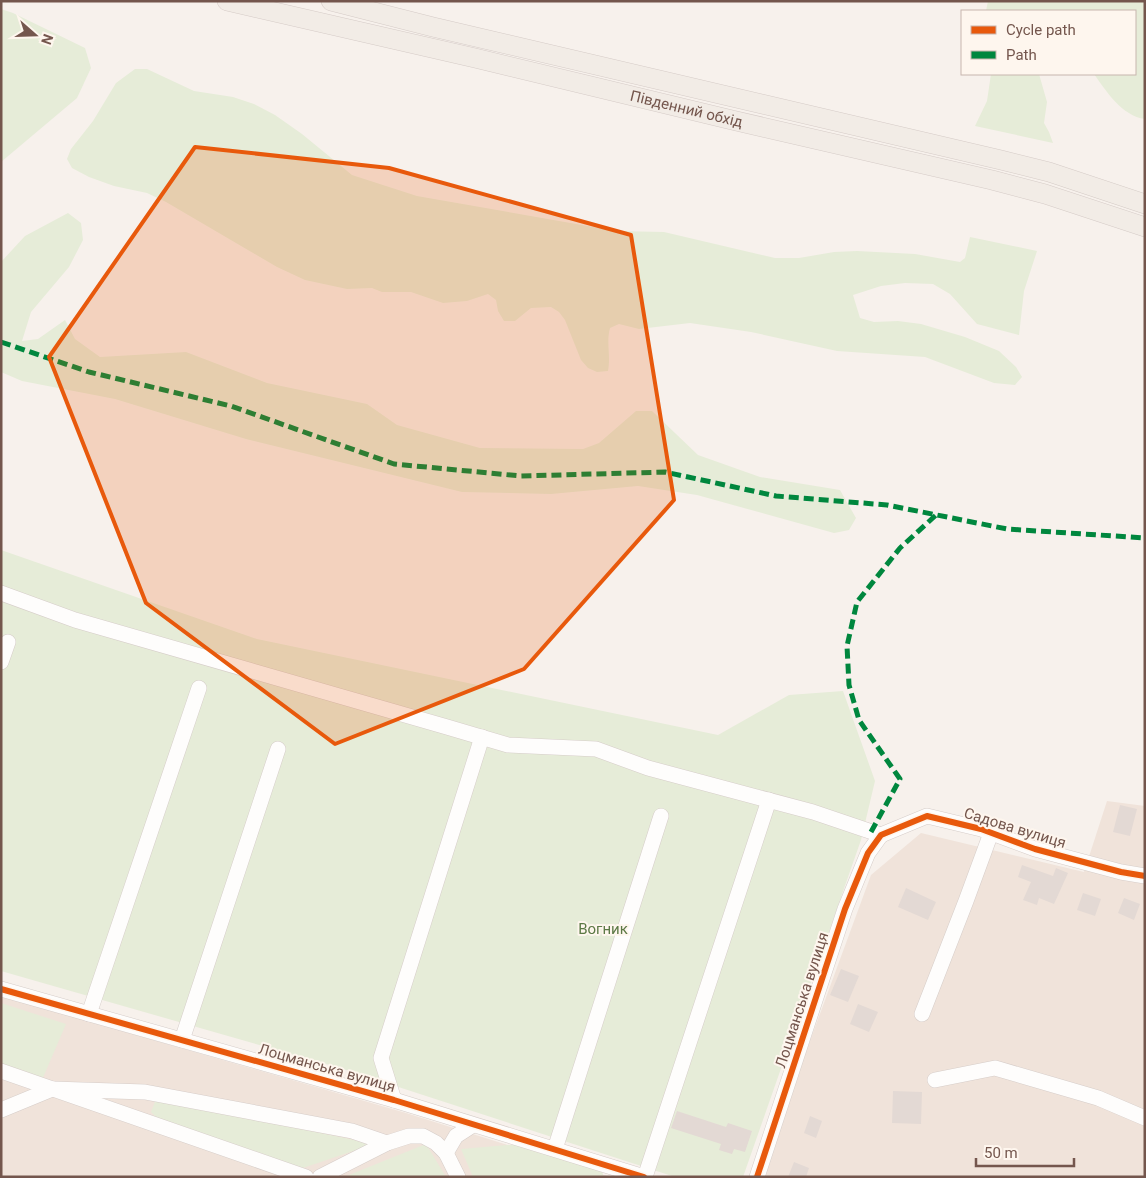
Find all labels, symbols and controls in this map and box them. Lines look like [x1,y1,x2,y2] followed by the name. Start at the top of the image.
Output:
[10,10,60,60] north arrow
[961,10,1136,75] legend
[1006,21,1076,39] text: Cycle path
[38,32,56,47] text: N
[1006,46,1037,64] text: Path
[628,87,745,131] street label: Південний обхід
[962,804,1068,852] street label: Садова вулиця
[578,920,628,938] park label: Вогник
[772,930,832,1070] street label: Лоцманська вулиця
[256,1040,398,1096] street label: Лоцманська вулиця
[976,1136,1074,1168] scale bar
[984,1144,1018,1162] text: 50 m

